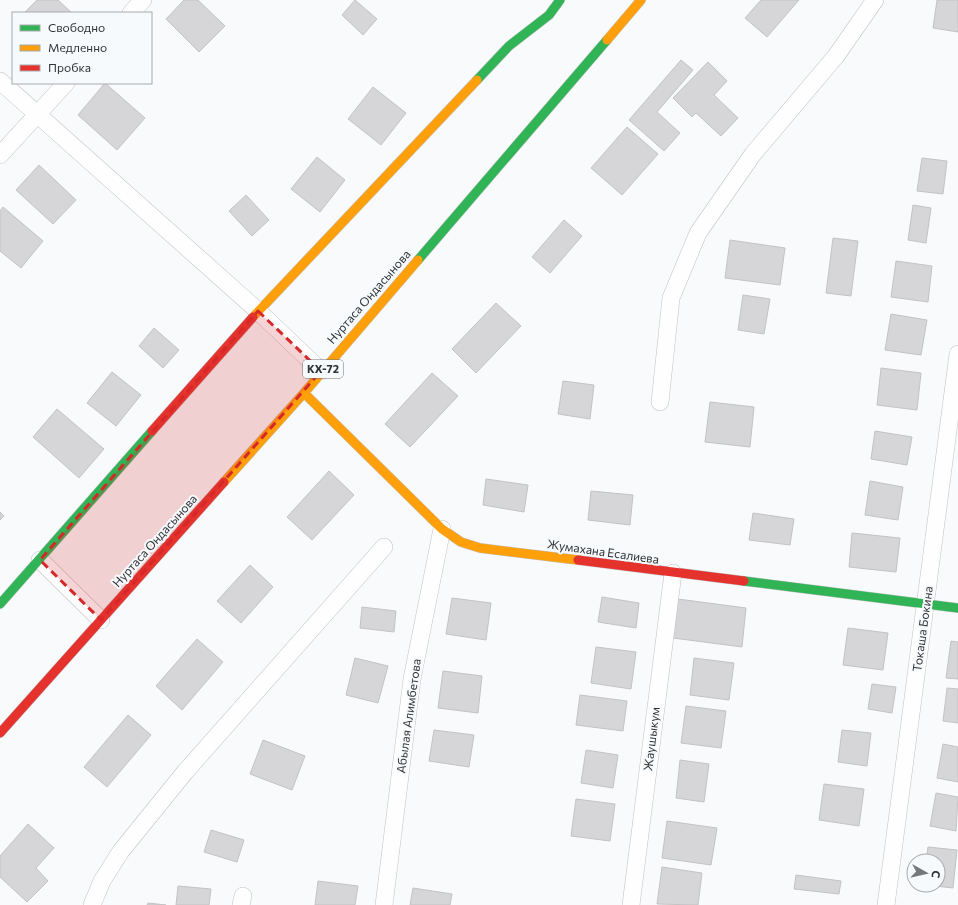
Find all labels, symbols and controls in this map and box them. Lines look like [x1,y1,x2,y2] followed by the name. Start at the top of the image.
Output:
[12,12,152,84] legend
[48,20,105,34] text: Свободно
[48,40,107,54] text: Медленно
[48,60,91,74] text: Пробка
[324,247,413,346] street label: Нуртаса Ондасынова
[303,360,343,378] road number: КХ-72
[109,491,199,589] street label: Нуртаса Ондасынова
[546,536,660,566] street label: Жумахана Есалиева
[909,585,935,672] street label: Токаша Бокина
[393,658,423,774] street label: Абылая Алимбетова
[640,706,662,772] street label: Жаушыкум
[906,853,946,893] north arrow
[929,870,943,880] text: С

